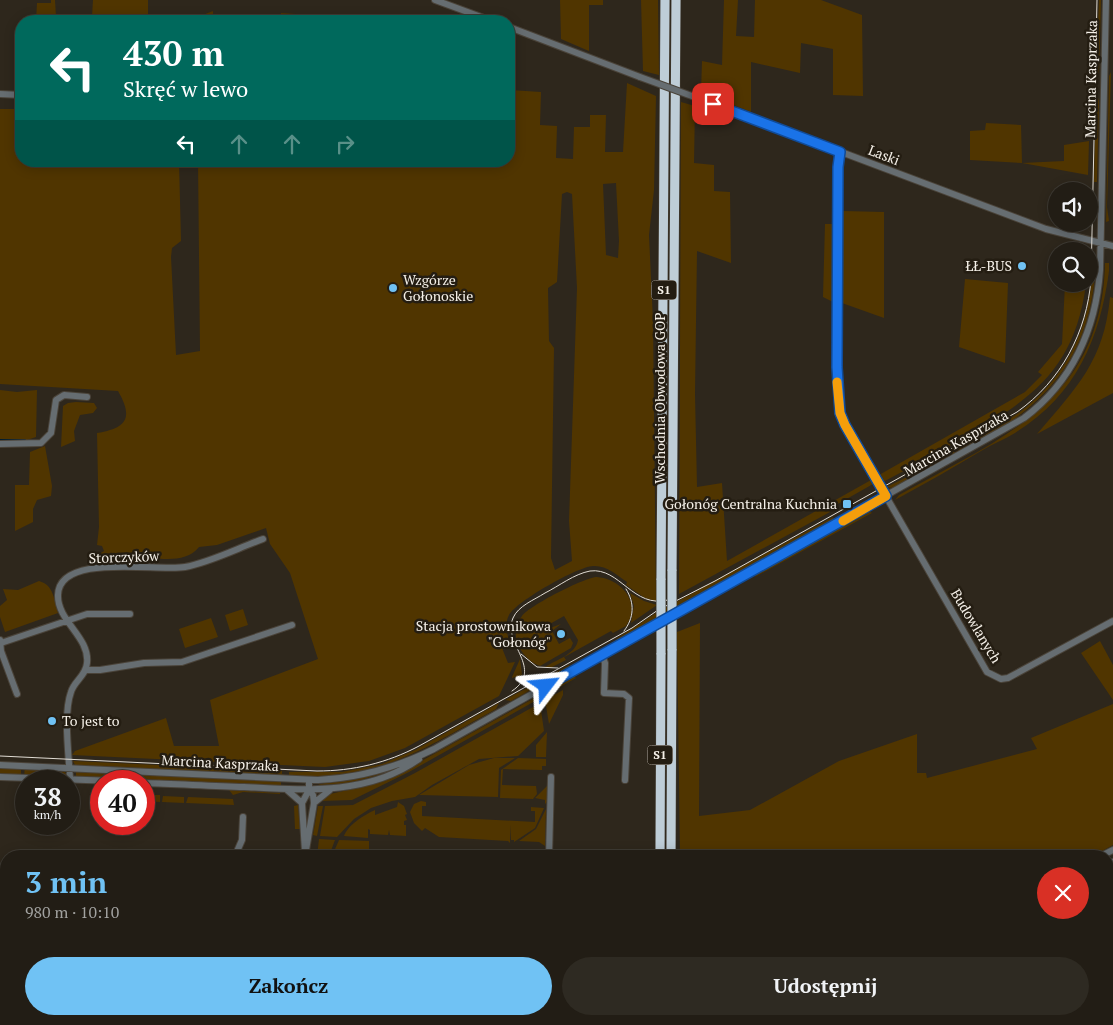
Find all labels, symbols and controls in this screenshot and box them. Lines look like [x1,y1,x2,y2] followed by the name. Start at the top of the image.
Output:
[1080,20,1101,138] street label: Marcina Kasprzaka
[123,30,224,76] text: 430 m
[40,35,105,100] icon: left
[123,74,248,103] text: Skręć w lewo
[692,83,734,125] pin
[699,90,727,118] icon: arrive
[172,130,200,158] icon: left
[225,130,253,158] icon: ahead
[278,130,306,158] icon: ahead
[331,130,359,158] icon: right
[866,140,903,169] street label: Laski
[1048,182,1098,292] map controls
[1048,182,1098,232] button: sound
[1048,242,1098,292] button: search
[965,256,1012,275] place label: ŁŁ-BUS
[1016,260,1028,272] marker: ŁŁ-BUS
[403,270,473,305] place label: Wzgórze Gołonoskie
[652,280,676,300] road number: S1
[387,282,399,294] marker: Wzgórze Gołonoskie
[650,312,669,484] street label: Wschodnia Obwodowa GOP
[900,405,1012,480] street label: Marcina Kasprzaka
[664,494,837,513] place label: Gołonóg Centralna Kuchnia
[841,498,853,510] marker: Gołonóg Centralna Kuchnia
[88,546,160,567] street label: Storczyków
[947,585,1006,666] street label: Budowlanych
[416,616,551,651] place label: Stacja prostownikowa "Gołonóg"
[555,628,567,640] marker: Stacja prostownikowa "Gołonóg"
[519,659,571,711] position arrow
[62,711,120,730] place label: To jest to
[46,715,58,727] marker: To jest to
[648,746,672,764] road number: S1
[161,750,279,775] street label: Marcina Kasprzaka
[90,770,155,835] speed limit sign: 40
[33,780,62,813] text: 38
[34,807,61,822] text: km/h
[25,862,107,902] text: 3 min
[1037,867,1089,919] button: close
[25,901,119,923] text: 980 m · 10:10
[25,957,552,1015] button: Zakończ
[562,957,1089,1015] button: Udostępnij

